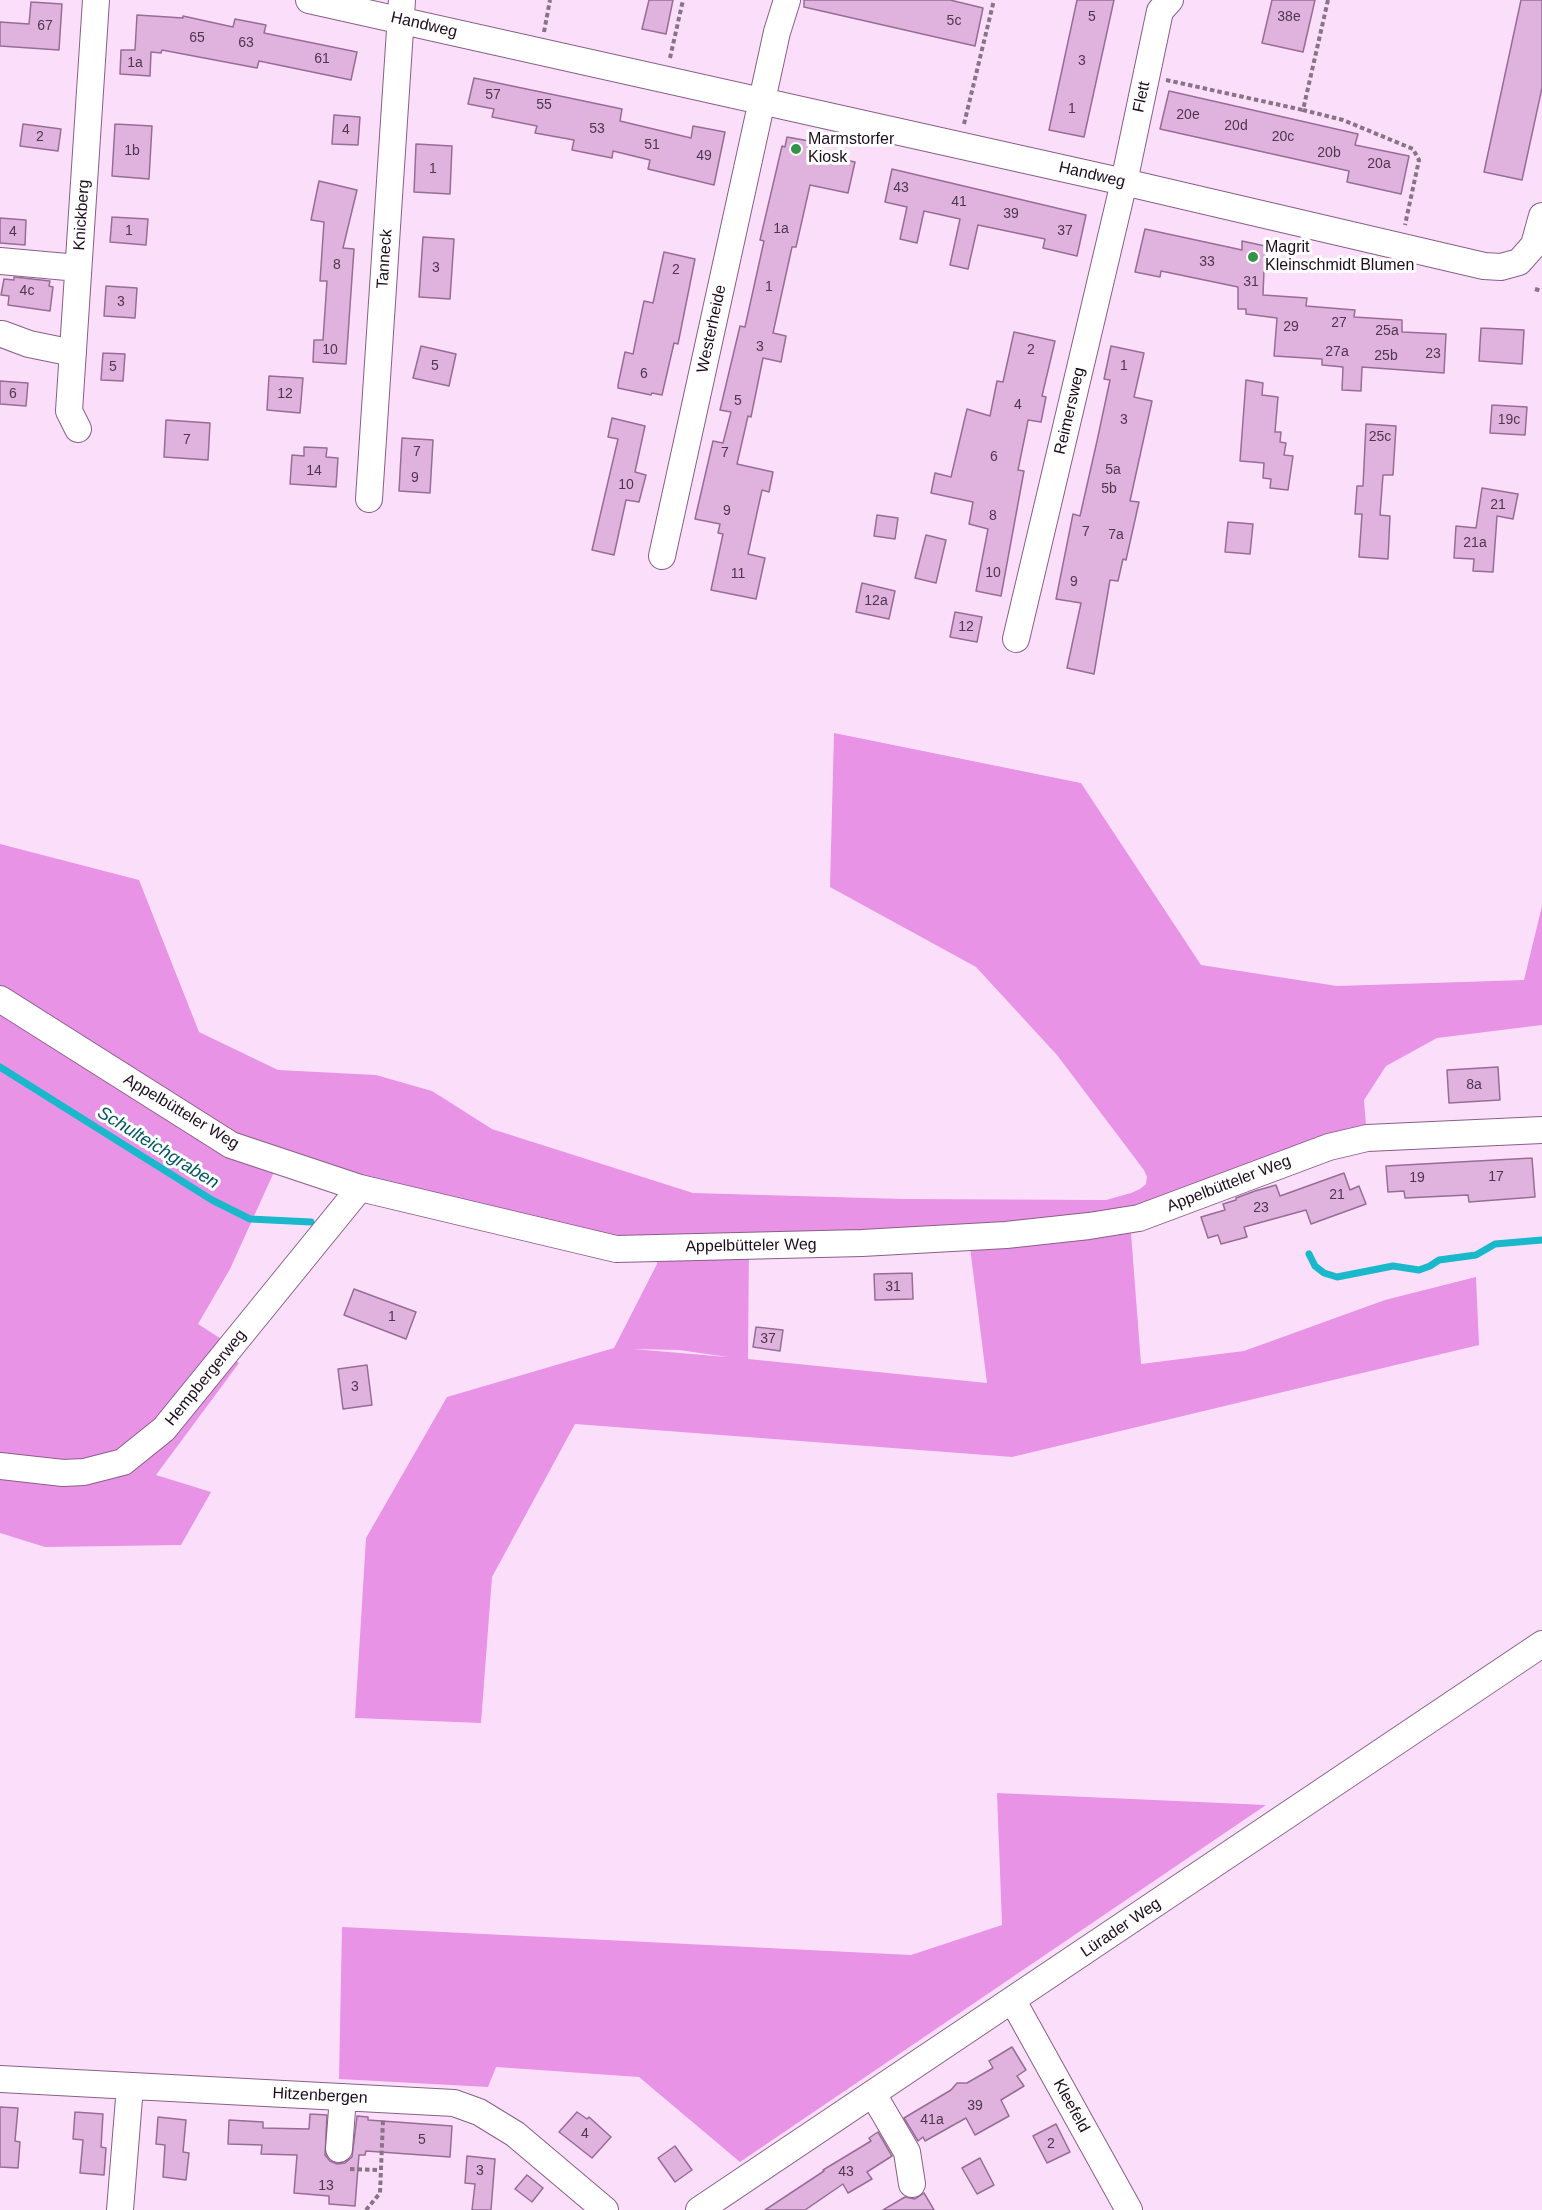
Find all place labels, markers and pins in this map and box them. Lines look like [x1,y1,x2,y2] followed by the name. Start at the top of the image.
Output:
[808,130,894,168] place label: Marmstorfer Kiosk
[789,142,803,156] marker: Marmstorfer Kiosk
[1265,238,1414,276] place label: Magrit Kleinschmidt Blumen
[1246,250,1260,264] marker: Magrit Kleinschmidt Blumen

